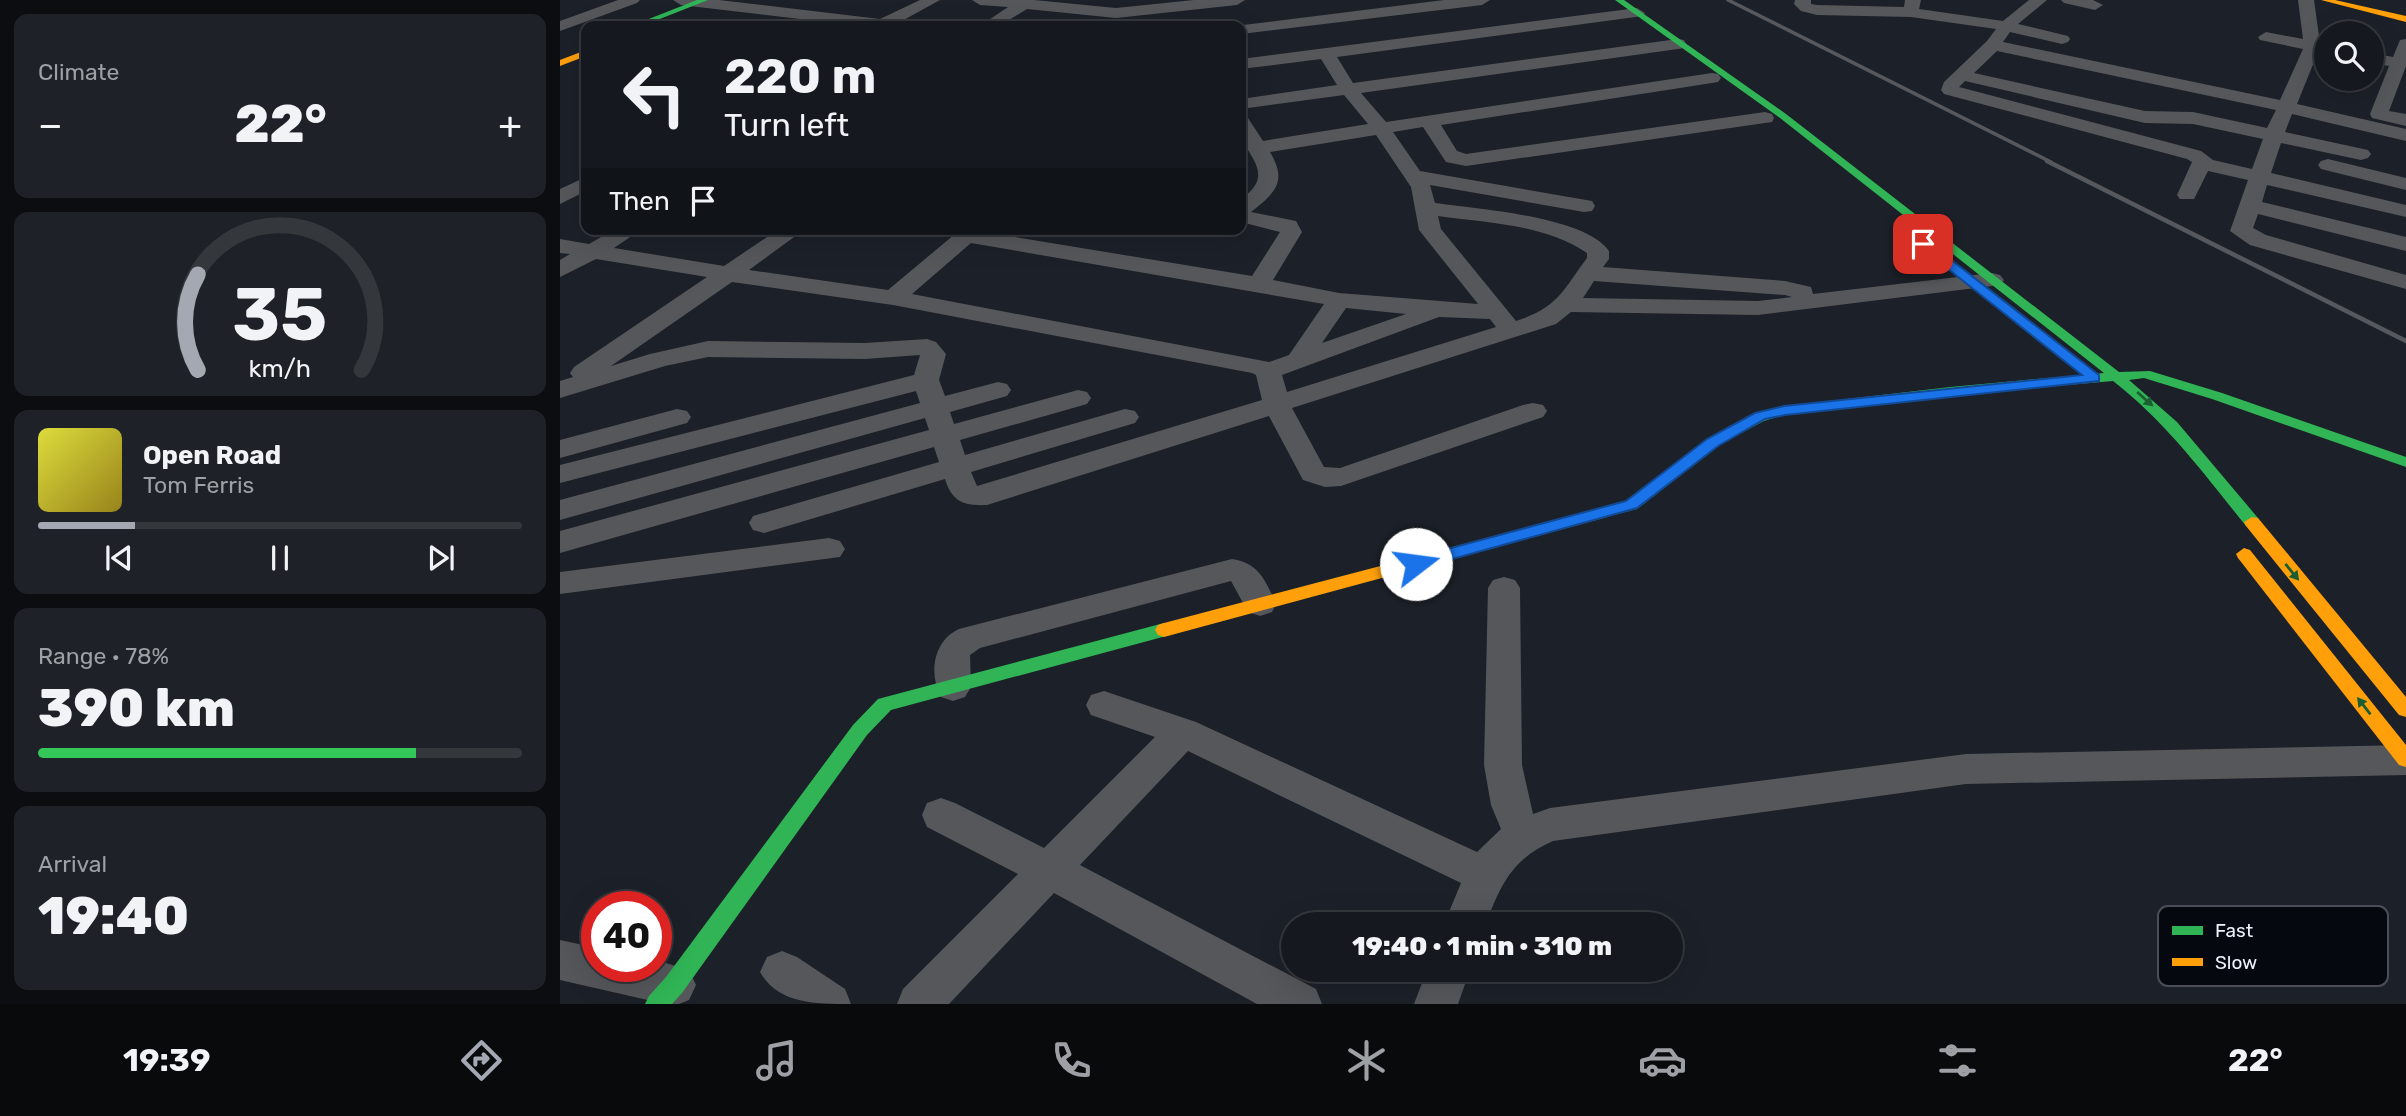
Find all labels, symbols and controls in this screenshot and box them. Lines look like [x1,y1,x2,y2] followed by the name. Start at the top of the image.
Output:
[2314,21,2384,91] map controls
[2314,21,2384,91] button: search
[724,47,876,105] text: 220 m
[609,49,700,140] icon: left
[38,58,119,86] text: Climate
[234,93,327,155] text: 22°
[38,102,63,148] text: −
[498,102,522,148] text: +
[724,106,849,144] text: Turn left
[684,182,722,220] icon: arrive
[609,186,670,217] text: Then
[1893,214,1953,274] pin
[1904,225,1942,263] icon: arrive
[233,272,328,358] text: 35
[249,354,311,383] text: km/h
[2136,391,2154,407] one-way arrow
[143,440,281,471] text: Open Road
[143,471,254,499] text: Tom Ferris
[1379,527,1453,601] position arrow
[100,539,138,577] icon: previous
[261,539,299,577] icon: pause
[422,539,460,577] icon: next
[2285,563,2300,581] one-way arrow
[38,642,169,670] text: Range · 78%
[38,677,235,739] text: 390 km
[2356,697,2371,715] one-way arrow
[38,850,107,878] text: Arrival
[38,885,189,947] text: 19:40
[581,891,672,982] speed limit sign: 40
[2158,906,2388,986] legend
[2215,919,2254,942] text: Fast
[1352,931,1612,962] text: 19:40 · 1 min · 310 m
[2215,951,2257,974] text: Slow
[457,1036,506,1085] icon: directions
[752,1036,801,1085] icon: music
[1047,1036,1096,1085] icon: phone
[1342,1036,1391,1085] icon: climate
[1638,1036,1687,1085] icon: car
[1933,1036,1982,1085] icon: filters
[123,1041,210,1079] text: 19:39
[2228,1041,2283,1079] text: 22°

